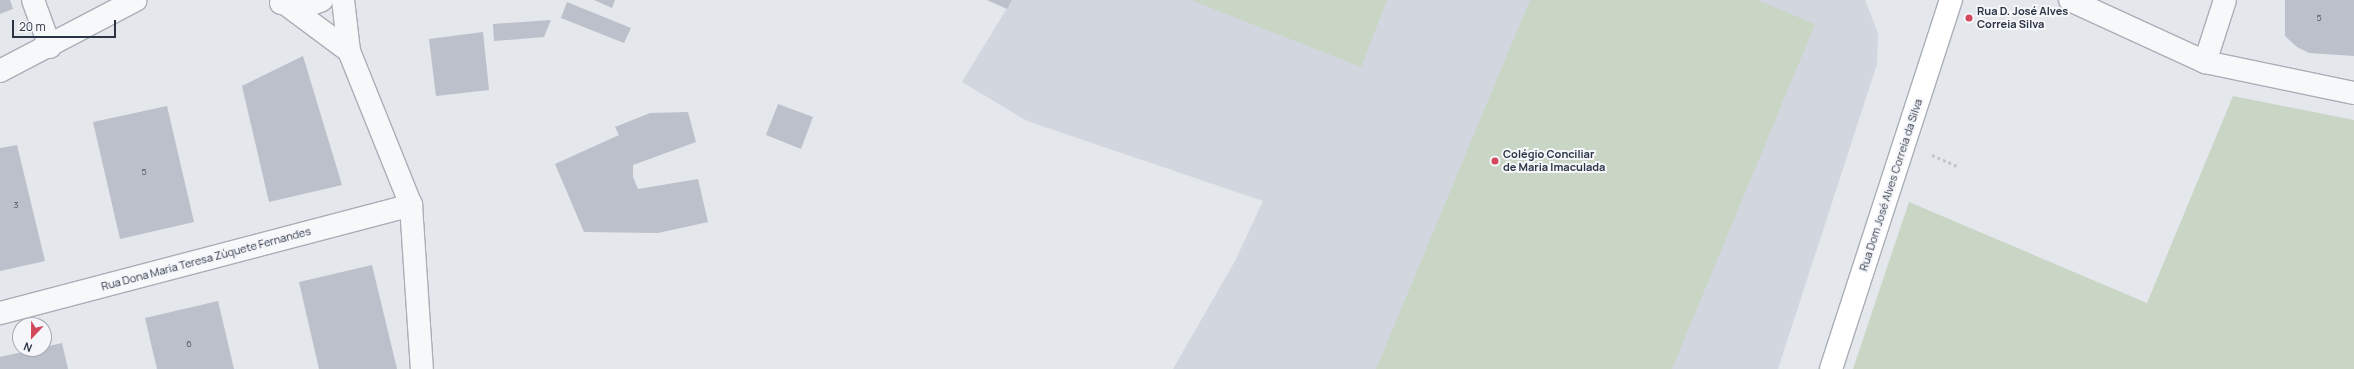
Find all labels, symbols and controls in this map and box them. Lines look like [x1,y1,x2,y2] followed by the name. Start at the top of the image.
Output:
[1977,5,2068,31] place label: Rua D. José Alves Correia Silva
[14,12,118,38] scale bar
[1964,13,1974,23] marker: Rua D. José Alves Correia Silva
[2316,13,2322,23] house number: 5
[19,18,46,35] text: 20 m
[1857,97,1925,273] street label: Rua Dom José Alves Correia da Silva
[1503,148,1605,174] place label: Colégio Conciliar de Maria Imaculada
[1490,156,1500,166] marker: Colégio Conciliar de Maria Imaculada
[141,167,147,177] house number: 5
[14,200,18,210] house number: 3
[100,225,312,293] street label: Rua Dona Maria Teresa Zúquete Fernandes
[12,317,52,357] north arrow
[21,339,34,356] text: N
[186,339,192,349] house number: 6

